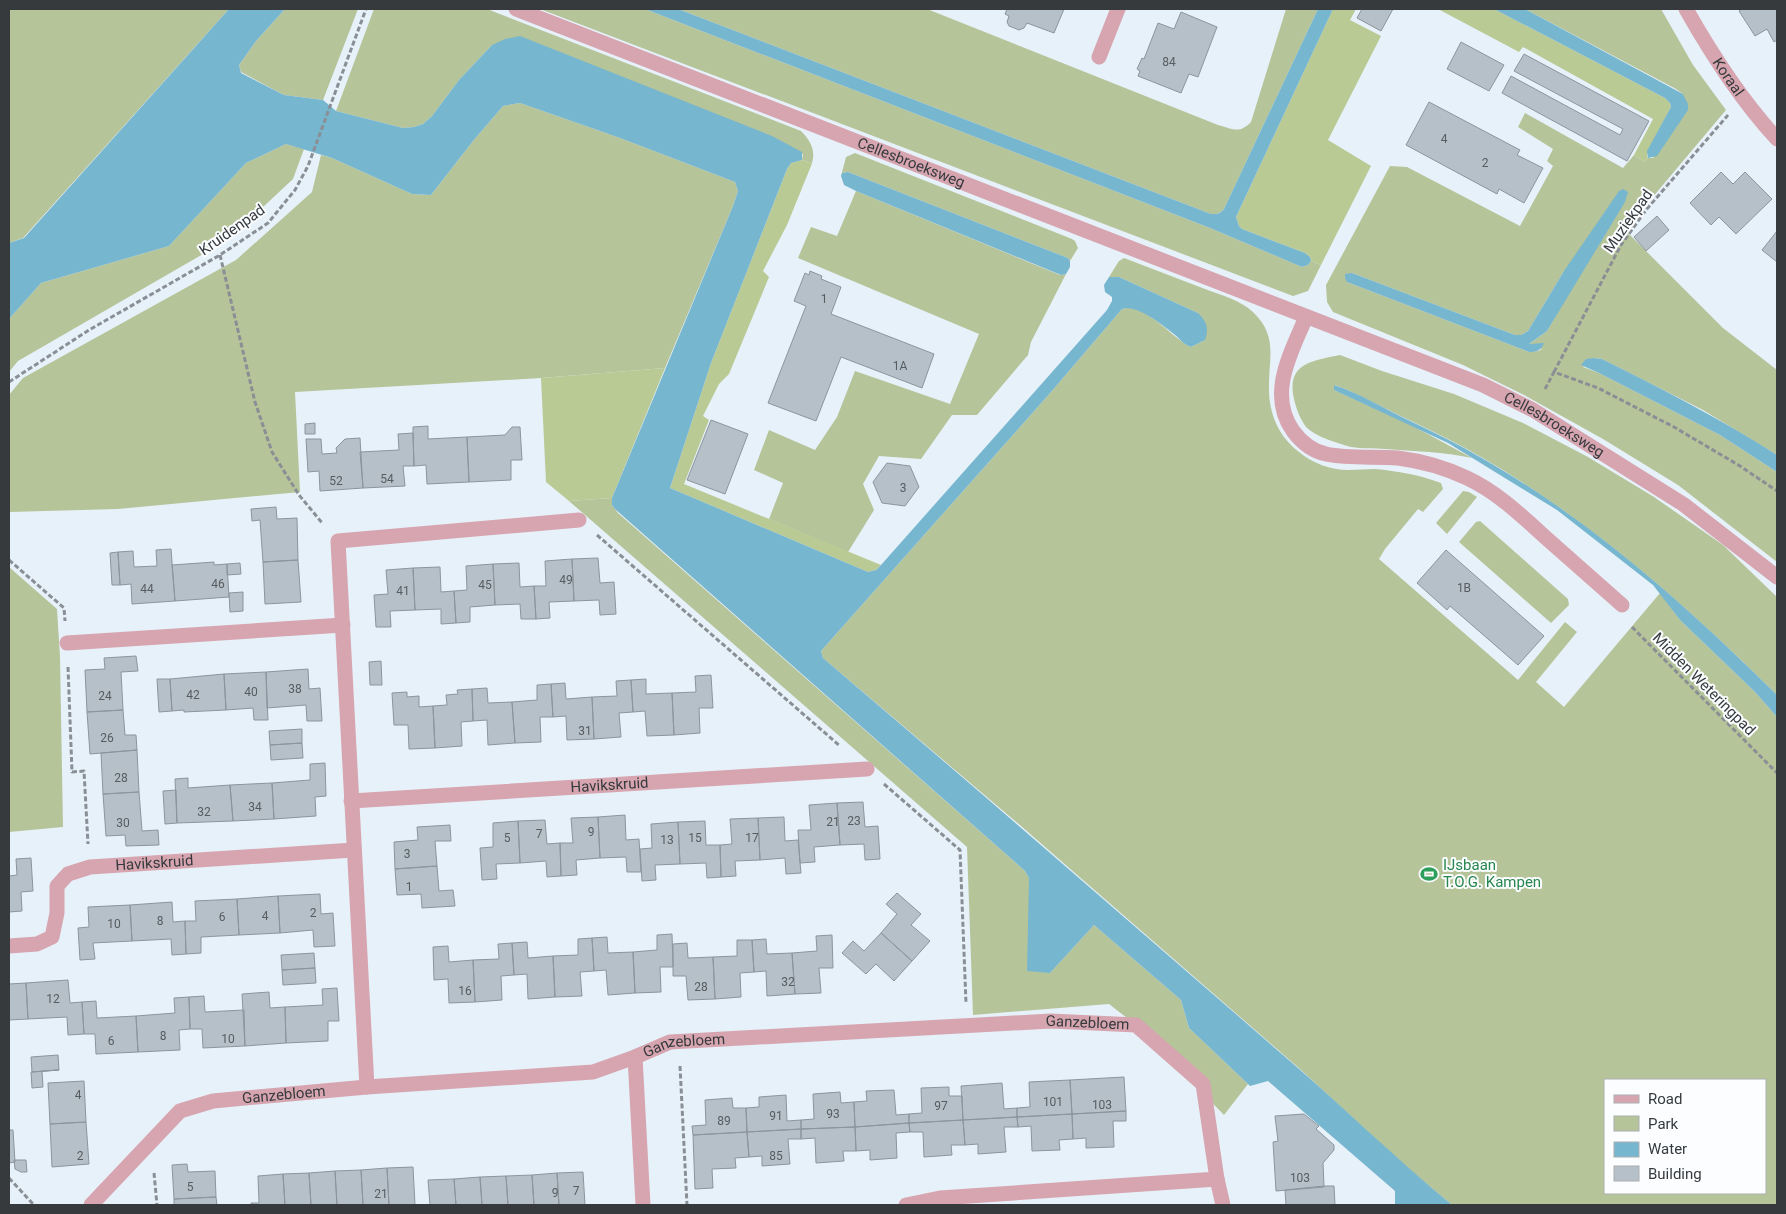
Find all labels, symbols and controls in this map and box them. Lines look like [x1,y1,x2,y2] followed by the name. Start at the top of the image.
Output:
[1709,54,1748,100] street label: Koraal
[1162,55,1176,69] house number: 84
[1441,132,1448,146] house number: 4
[855,134,967,192] street label: Cellesbroeksweg
[1482,156,1489,170] house number: 2
[1600,186,1656,256] street label: Muziekpad
[196,201,268,259] street label: Kruidenpad
[821,292,827,306] house number: 1
[893,359,907,373] house number: 1A
[1501,388,1608,461] street label: Cellesbroeksweg
[380,472,394,486] house number: 54
[329,474,343,488] house number: 52
[900,481,906,495] house number: 3
[559,573,573,587] house number: 49
[211,577,225,591] house number: 46
[478,578,492,592] house number: 45
[1457,581,1471,595] house number: 1B
[140,582,154,596] house number: 44
[396,584,410,598] house number: 41
[1649,629,1759,739] street label: Midden Weteringpad
[288,682,302,696] house number: 38
[244,685,258,699] house number: 40
[186,688,200,702] house number: 42
[98,689,112,703] house number: 24
[578,724,592,738] house number: 31
[100,731,114,745] house number: 26
[114,771,128,785] house number: 28
[570,774,649,796] street label: Havikskruid
[248,800,262,814] house number: 34
[197,805,211,819] house number: 32
[847,814,861,828] house number: 23
[826,815,840,829] house number: 21
[116,816,130,830] house number: 30
[588,825,594,839] house number: 9
[536,827,543,841] house number: 7
[504,831,511,845] house number: 5
[688,831,702,845] house number: 15
[745,831,759,845] house number: 17
[660,833,674,847] house number: 13
[404,847,410,861] house number: 3
[115,851,194,874] street label: Havikskruid
[1443,856,1541,891] place label: IJsbaan T.O.G. Kampen
[1419,864,1439,884] sports icon: IJsbaan T.O.G. Kampen
[406,880,412,894] house number: 1
[310,906,317,920] house number: 2
[262,909,269,923] house number: 4
[219,910,226,924] house number: 6
[157,914,164,928] house number: 8
[107,917,121,931] house number: 10
[781,975,795,989] house number: 32
[694,980,708,994] house number: 28
[458,984,472,998] house number: 16
[46,992,60,1006] house number: 12
[1045,1012,1130,1034] street label: Ganzebloem
[160,1029,167,1043] house number: 8
[640,1030,726,1062] street label: Ganzebloem
[221,1032,235,1046] house number: 10
[108,1034,115,1048] house number: 6
[1604,1079,1766,1194] legend
[241,1082,326,1107] street label: Ganzebloem
[75,1088,82,1102] house number: 4
[1648,1090,1682,1108] text: Road
[1043,1095,1063,1109] house number: 101
[1092,1098,1112,1112] house number: 103
[934,1099,948,1113] house number: 97
[826,1107,840,1121] house number: 93
[769,1109,783,1123] house number: 91
[717,1114,731,1128] house number: 89
[1648,1115,1679,1133] text: Park
[1648,1140,1687,1158] text: Water
[77,1149,84,1163] house number: 2
[769,1149,783,1163] house number: 85
[1648,1165,1702,1183] text: Building
[1290,1171,1310,1185] house number: 103
[187,1180,194,1194] house number: 5
[573,1184,580,1198] house number: 7
[552,1186,558,1200] house number: 9
[374,1187,388,1201] house number: 21

